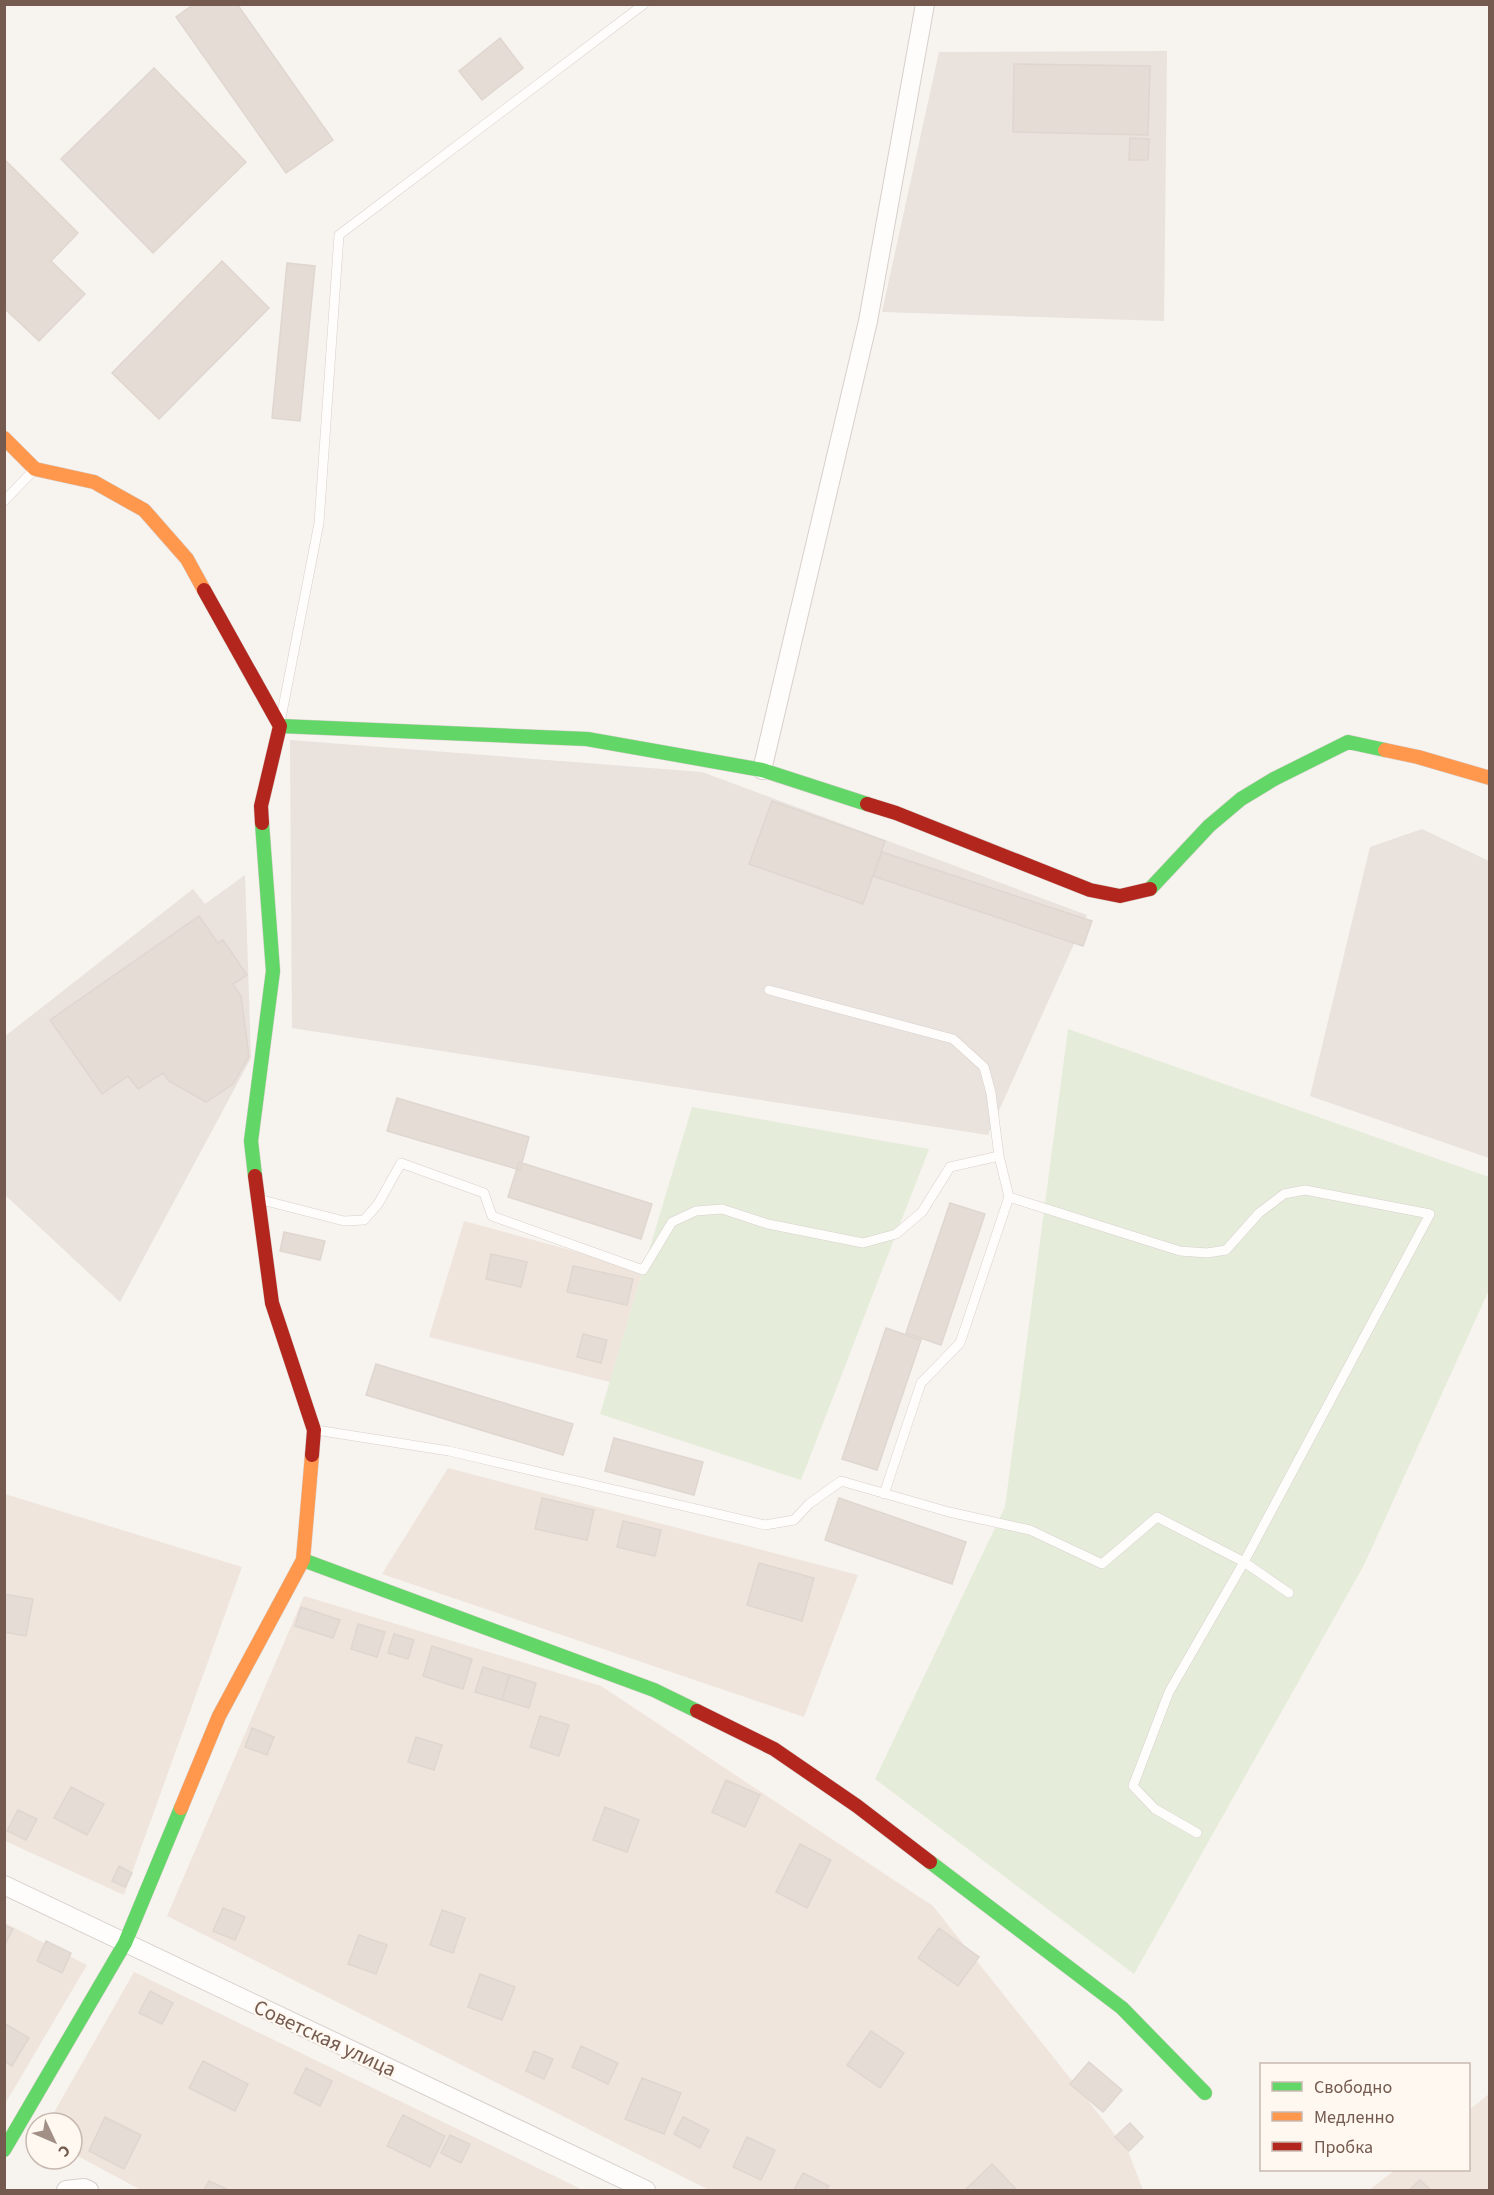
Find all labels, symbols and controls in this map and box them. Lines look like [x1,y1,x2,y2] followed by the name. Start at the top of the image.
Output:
[249,1992,401,2084] street label: Советская улица
[1260,2063,1470,2171] legend
[1314,2075,1392,2100] text: Свободно
[1314,2105,1394,2130] text: Медленно
[24,2111,84,2171] north arrow
[1314,2135,1373,2160] text: Пробка
[53,2140,75,2162] text: С

